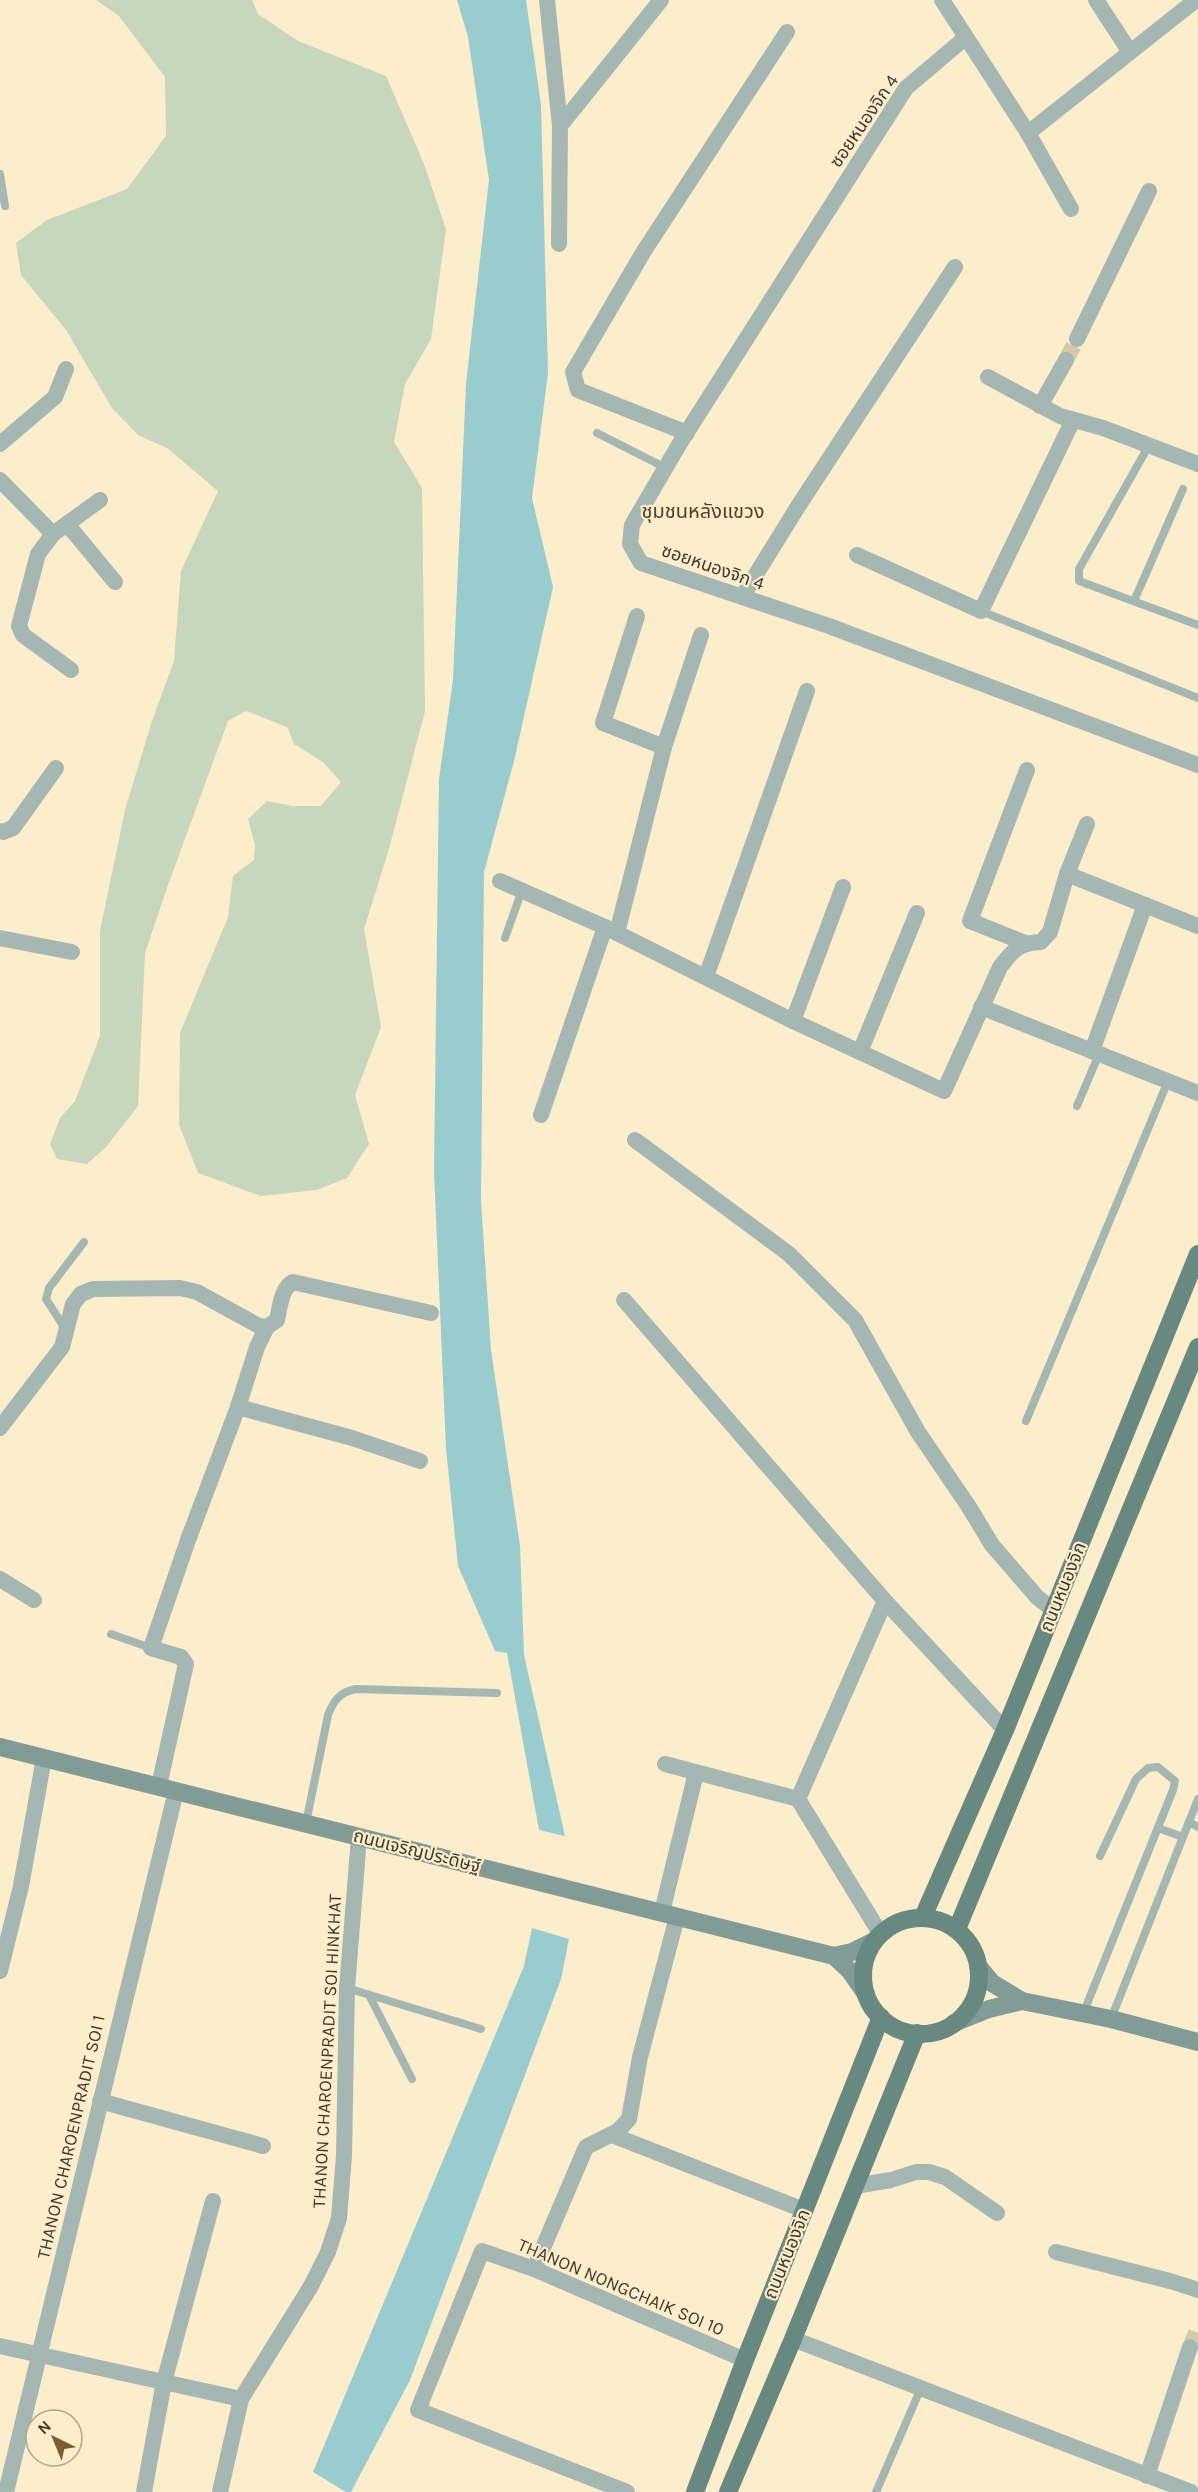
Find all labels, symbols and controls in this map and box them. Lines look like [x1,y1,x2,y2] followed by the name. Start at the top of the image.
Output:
[825,70,903,172] street label: ซอยหนองจิก 4
[641,500,765,523] district label: ชุมชนหลังแขวง
[659,539,767,595] street label: ซอยหนองจิก 4
[1035,1539,1091,1635] street label: ถนนหนองจิก
[351,1825,483,1878] street label: ถนนเจริญประดิษฐ์
[308,1893,346,2209] street label: THANON CHAROENPRADIT SOI HINKHAT
[32,2013,110,2261] street label: THANON CHAROENPRADIT SOI 1
[759,2206,815,2302] street label: ถนนหนองจิก
[515,2234,727,2340] street label: THANON NONGCHAIK SOI 10
[24,2408,84,2468] north arrow
[33,2417,55,2438] text: N

